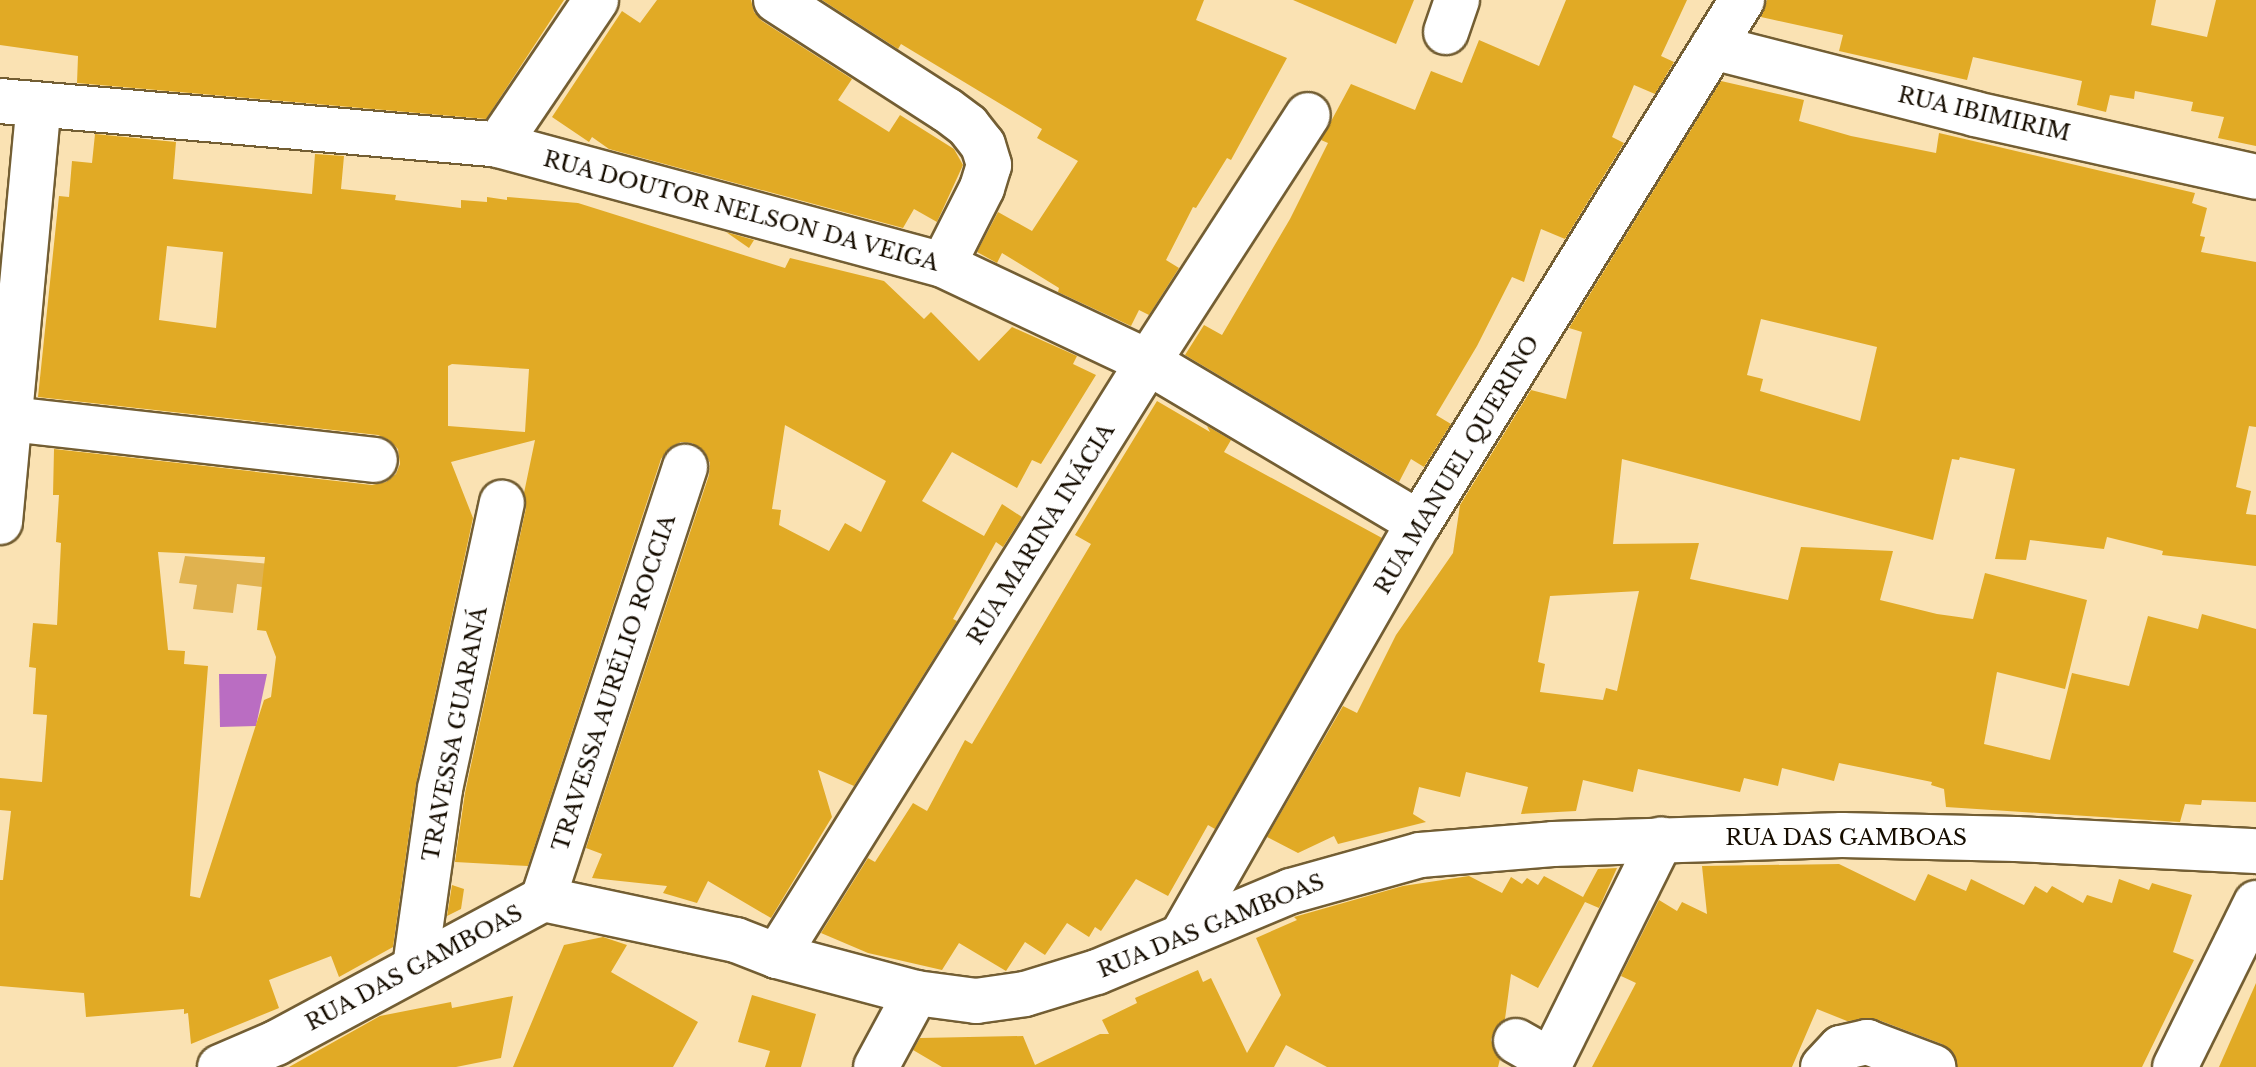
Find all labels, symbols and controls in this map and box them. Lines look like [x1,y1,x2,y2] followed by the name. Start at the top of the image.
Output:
[1895,81,2073,147] street label: RUA IBIMIRIM
[539,145,943,277] street label: RUA DOUTOR NELSON DA VEIGA
[1369,330,1545,600] street label: RUA MANUEL QUERINO
[962,418,1120,650] street label: RUA MARINA INÁCIA
[547,510,681,856] street label: TRAVESSA AURÉLIO ROCCIA
[417,604,493,864] street label: TRAVESSA GUARANÁ
[1725,825,1967,851] street label: RUA DAS GAMBOAS
[1094,868,1328,984] street label: RUA DAS GAMBOAS
[301,899,527,1037] street label: RUA DAS GAMBOAS

